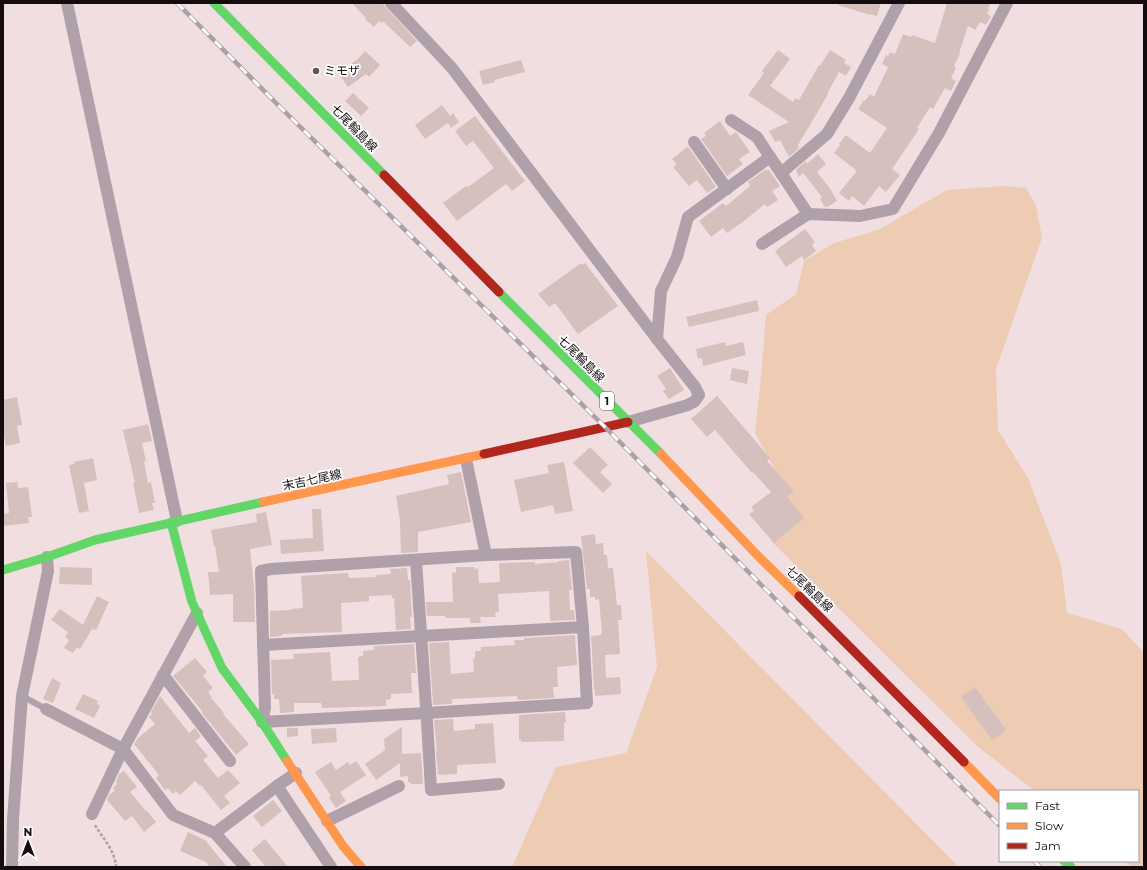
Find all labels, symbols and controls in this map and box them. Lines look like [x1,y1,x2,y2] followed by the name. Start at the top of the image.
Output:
[324,63,360,78] place label: ミモザ
[311,66,321,76] marker: ミモザ
[328,101,381,154] street label: 七尾輪島線
[555,332,608,385] street label: 七尾輪島線
[600,392,614,410] road number: 1
[281,466,343,493] street label: 末吉七尾線
[783,562,836,615] street label: 七尾輪島線
[999,790,1139,862] legend
[1035,798,1060,813] text: Fast
[1035,818,1064,833] text: Slow
[8,822,48,862] north arrow
[24,825,32,839] text: N
[1034,838,1061,853] text: Jam

